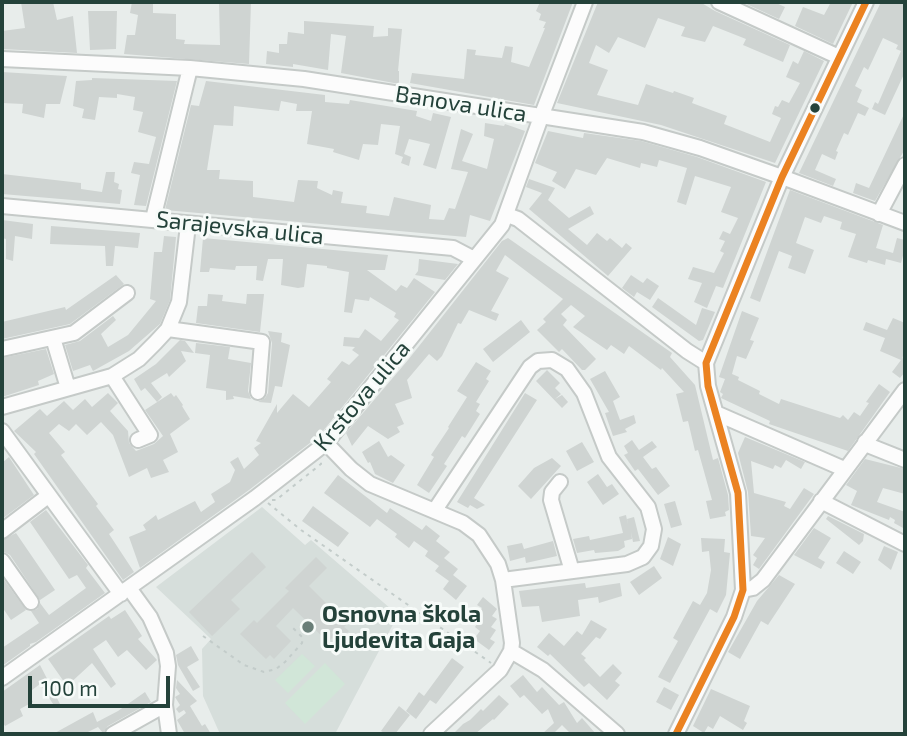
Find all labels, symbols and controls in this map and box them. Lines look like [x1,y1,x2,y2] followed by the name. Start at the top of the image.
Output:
[393,80,529,128] street label: Banova ulica
[808,101,822,115] unlabelled marker
[155,205,325,251] street label: Sarajevska ulica
[308,335,416,457] street label: Krstova ulica
[322,600,481,654] place label: Osnovna škola Ljudevita Gaja
[300,619,316,635] marker: Osnovna škola Ljudevita Gaja
[32,662,173,706] scale bar
[41,675,98,700] text: 100 m

